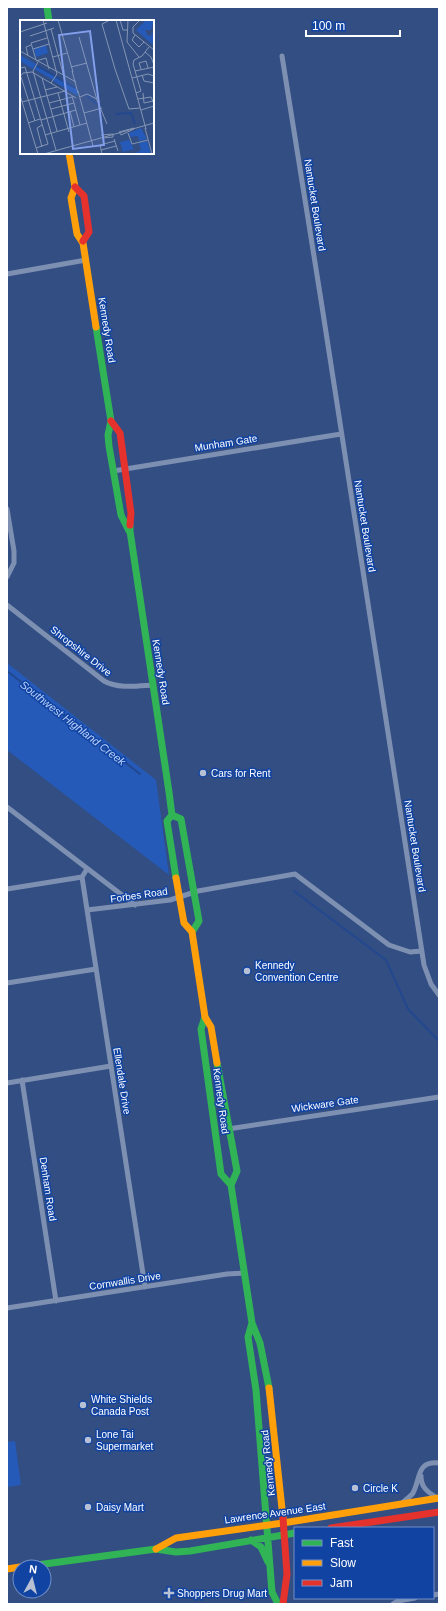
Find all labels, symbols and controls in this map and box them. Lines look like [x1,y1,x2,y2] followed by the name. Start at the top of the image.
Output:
[306,12,400,38] scale bar
[312,19,345,33] text: 100 m
[20,20,154,154] inset map
[302,158,328,252] street label: Nantucket Boulevard
[96,296,118,364] street label: Kennedy Road
[194,433,259,453] street label: Munham Gate
[352,479,378,573] street label: Nantucket Boulevard
[48,624,114,679] street label: Shropshire Drive
[150,638,172,706] street label: Kennedy Road
[18,678,128,768] water label: Southwest Highland Creek
[198,768,208,778] marker: Cars for Rent
[211,768,271,779] place label: Cars for Rent
[402,799,428,893] street label: Nantucket Boulevard
[110,886,168,904] street label: Forbes Road
[255,960,339,983] place label: Kennedy Convention Centre
[242,966,252,976] marker: Kennedy Convention Centre
[111,1047,133,1116] street label: Ellendale Drive
[211,1067,231,1135] street label: Kennedy Road
[291,1094,360,1114] street label: Wickware Gate
[38,1156,58,1222] street label: Denham Road
[88,1270,162,1292] street label: Cornwallis Drive
[91,1394,152,1417] place label: White Shields Canada Post
[78,1400,88,1410] marker: White Shields Canada Post
[96,1429,153,1452] place label: Lone Tai Supermarket
[259,1430,277,1496] street label: Kennedy Road
[83,1435,93,1445] marker: Lone Tai Supermarket
[350,1483,360,1493] marker: Circle K
[363,1483,398,1494] place label: Circle K
[224,1500,327,1526] street label: Lawrence Avenue East
[83,1502,93,1512] marker: Daisy Mart
[96,1502,144,1513] place label: Daisy Mart
[294,1527,434,1599] legend
[330,1536,354,1550] text: Fast
[330,1556,356,1570] text: Slow
[12,1559,52,1599] north arrow
[29,1563,38,1576] text: N
[330,1576,353,1590] text: Jam
[164,1588,174,1598] marker: Shoppers Drug Mart
[177,1588,267,1599] place label: Shoppers Drug Mart

